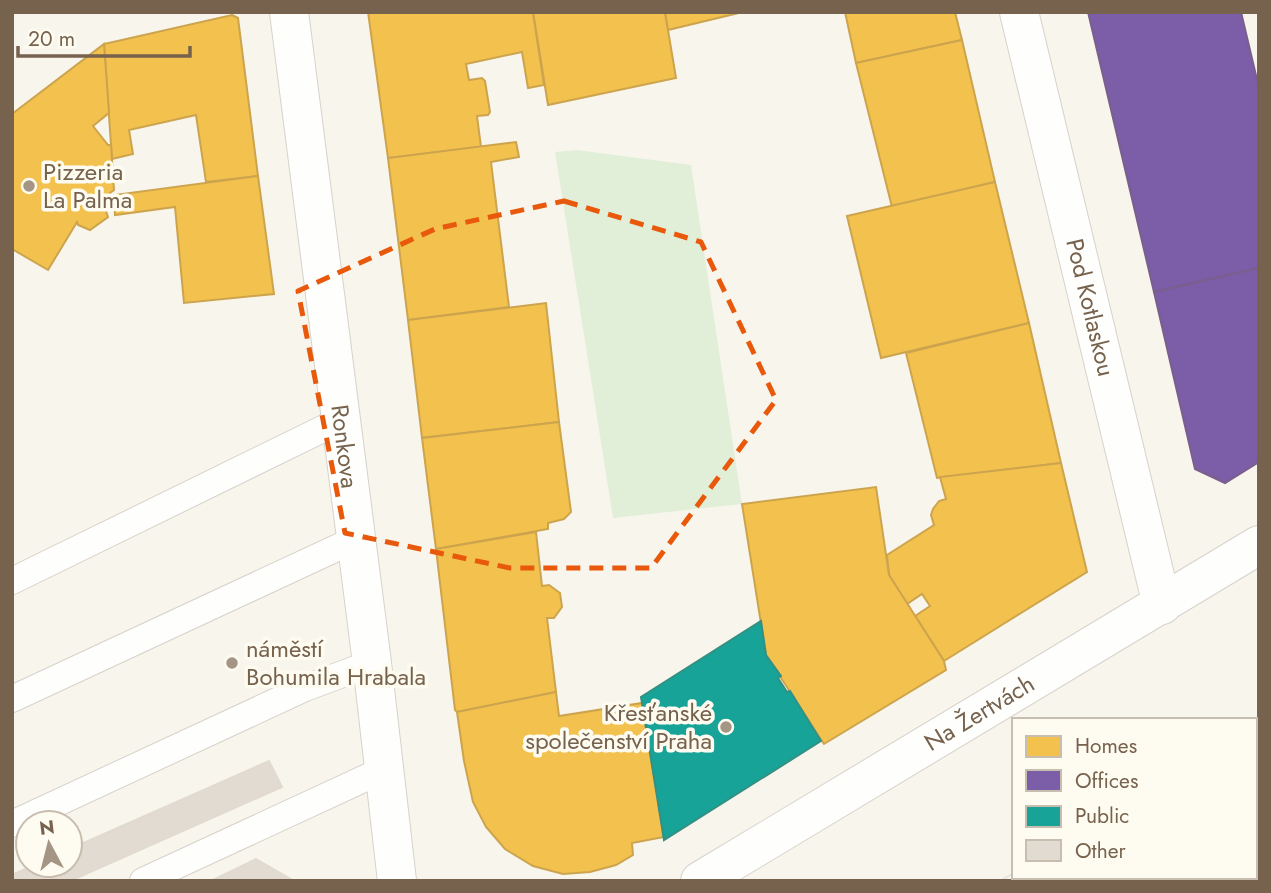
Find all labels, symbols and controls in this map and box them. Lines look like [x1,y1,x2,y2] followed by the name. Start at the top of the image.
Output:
[18,14,189,58] scale bar
[28,24,75,54] text: 20 m
[43,154,132,217] place label: Pizzeria La Palma
[21,178,37,194] marker: Pizzeria La Palma
[1057,235,1124,380] street label: Pod Kotlaskou
[322,402,368,490] street label: Ronkova
[246,631,426,694] place label: náměstí Bohumila Hrabala
[224,655,240,671] marker: náměstí Bohumila Hrabala
[917,666,1041,759] street label: Na Žertvách
[525,695,712,758] place label: Křesťanské společenství Praha
[1012,718,1257,879] legend
[718,719,734,735] marker: Křesťanské společenství Praha
[1075,731,1137,761] text: Homes
[1075,766,1138,796] text: Offices
[1075,801,1129,831] text: Public
[14,809,84,879] north arrow
[38,813,56,842] text: N
[1075,836,1126,866] text: Other

